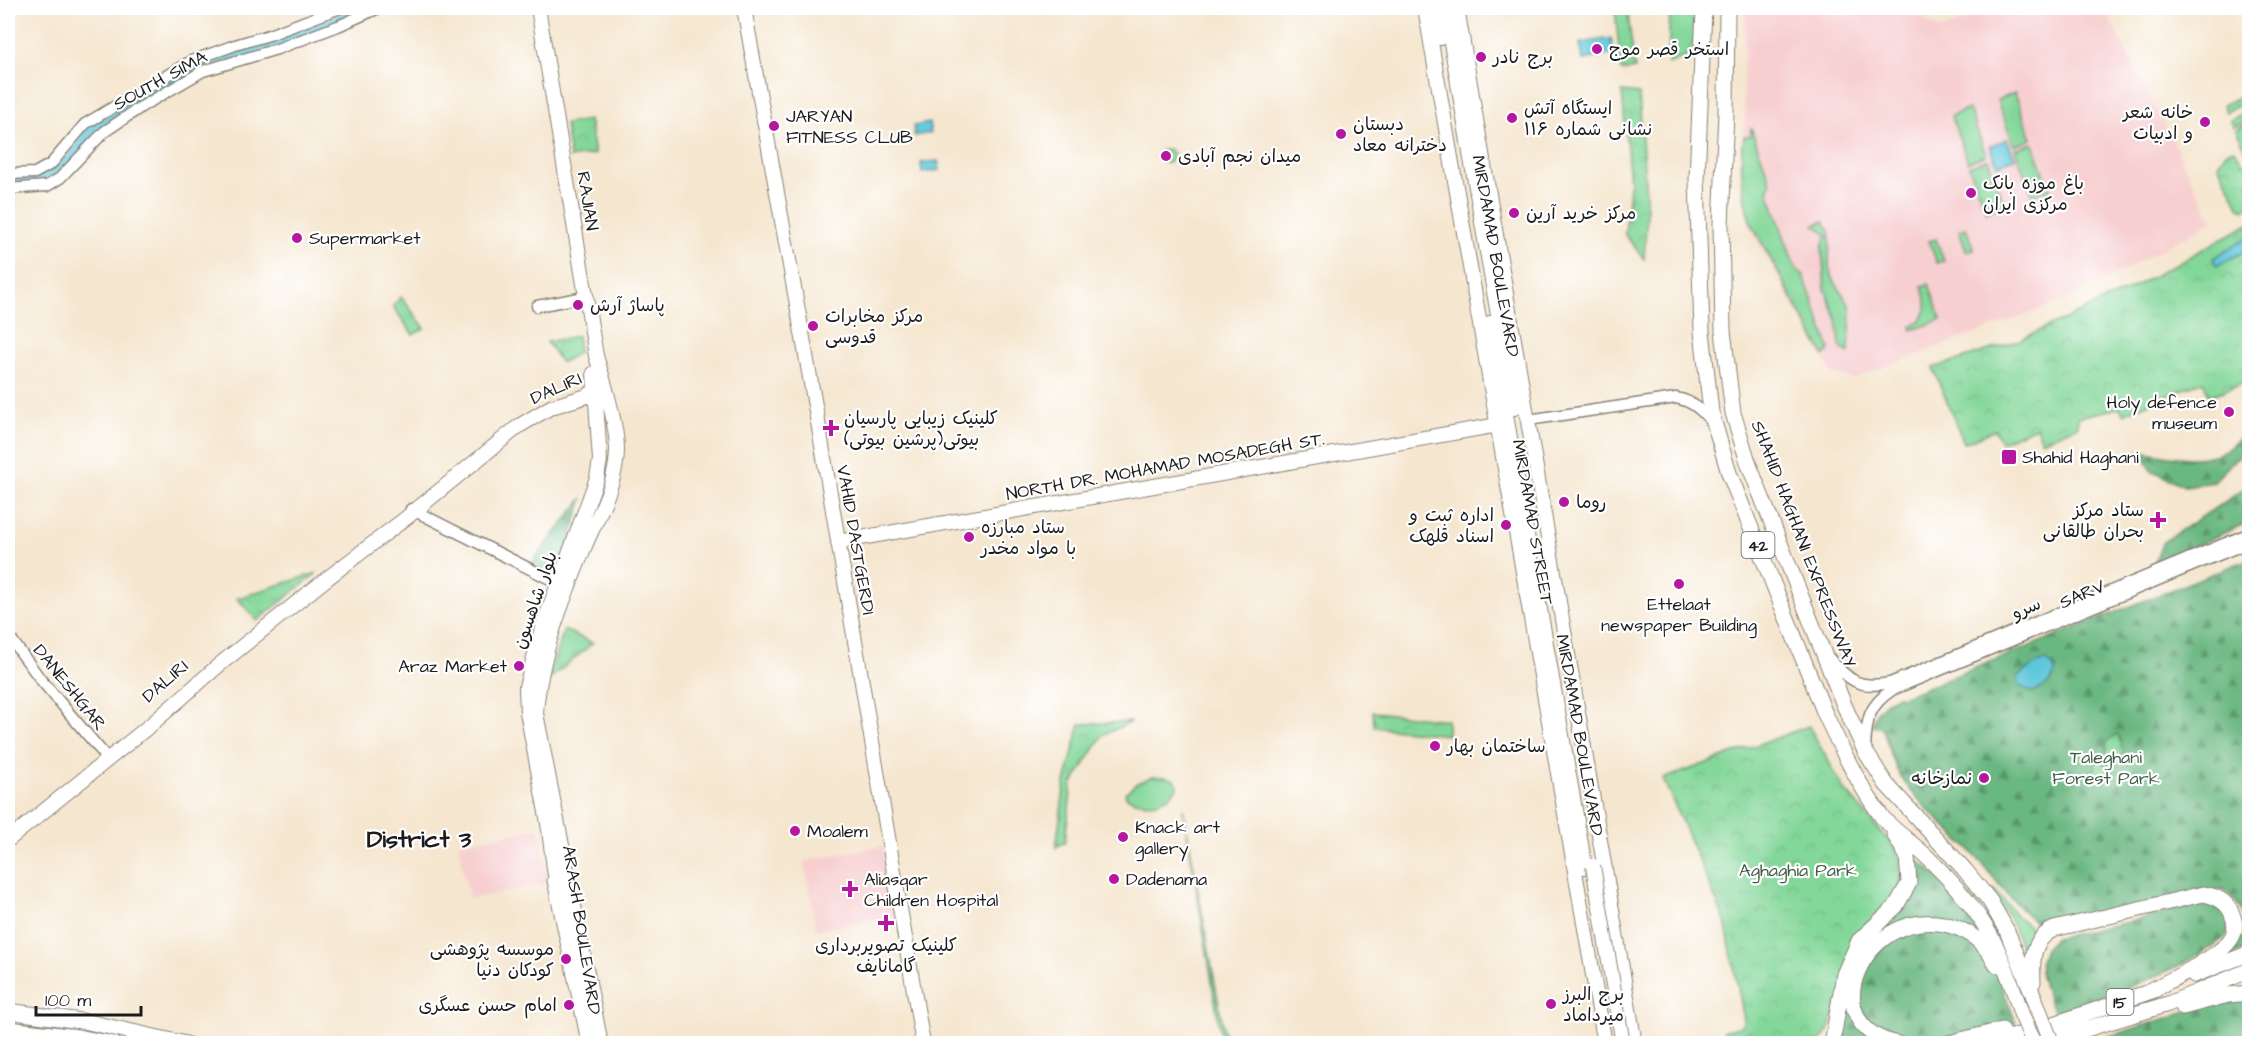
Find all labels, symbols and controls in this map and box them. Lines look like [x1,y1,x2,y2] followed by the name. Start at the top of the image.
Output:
[1609,37,1729,62] place label: استخر قصر موج
[1590,42,1604,56] marker: استخر قصر موج
[109,44,212,117] street label: SOUTH SIMA
[1491,45,1553,70] place label: برج نادر
[1474,50,1488,64] marker: برج نادر
[1524,96,1652,142] place label: ایستگاه آتش نشانی شماره ۱۱۶
[2121,100,2193,146] place label: خانه شعر و ادبیات
[786,104,913,150] place label: JARYAN FITNESS CLUB
[1505,111,1519,125] marker: ایستگاه آتش نشانی شماره ۱۱۶
[1353,112,1447,158] place label: دبستان دخترانه معاد
[2198,115,2212,129] marker: خانه شعر و ادبیات
[767,119,781,133] marker: JARYAN FITNESS CLUB
[1334,127,1348,141] marker: دبستان دخترانه معاد
[1178,144,1301,170] place label: میدان نجم آبادی
[1159,149,1173,163] marker: میدان نجم آبادی
[1465,153,1526,359] street label: MIRDAMAD BOULEVARD
[571,170,605,232] street label: RAJIAN
[1983,171,2084,217] place label: باغ موزه بانک مرکزی ایران
[1964,186,1978,200] marker: باغ موزه بانک مرکزی ایران
[1526,201,1636,226] place label: مرکز خرید آرین
[1507,206,1521,220] marker: مرکز خرید آرین
[309,226,421,251] place label: Supermarket
[290,231,304,245] marker: Supermarket
[590,293,665,318] place label: پاساژ آرش
[571,298,585,312] marker: پاساژ آرش
[825,304,923,350] place label: مرکز مخابرات قدوسی
[806,319,820,333] marker: مرکز مخابرات قدوسی
[526,366,586,411] street label: DALIRI
[2107,390,2217,436] place label: Holy defence museum
[2222,405,2236,419] marker: Holy defence museum
[844,406,998,452] place label: کلینیک زیبایی پارسیان بیوتی(پرشین بیوتی)
[1745,417,1862,672] street label: SHAHID HAGHANI EXPRESSWAY
[822,419,840,437] marker: کلینیک زیبایی پارسیان بیوتی(پرشین بیوتی)
[1004,426,1326,507] street label: NORTH DR. MOHAMAD MOSADEGH ST.
[1506,438,1559,607] street label: MIRDAMAD STREET
[2022,445,2139,471] place label: Shahid Haghani
[2000,448,2018,466] marker: Shahid Haghani
[830,463,881,617] street label: VAHID DASTGERDI
[1576,490,1606,515] place label: روما
[1557,495,1571,509] marker: روما
[2043,498,2144,544] place label: ستاد مرکز بحران طالقانی
[1407,503,1494,549] place label: اداره ثبت و اسناد قلهک
[2149,511,2167,529] marker: ستاد مرکز بحران طالقانی
[979,515,1076,561] place label: ستاد مبارزه با مواد مخدر
[1499,518,1513,532] marker: اداره ثبت و اسناد قلهک
[962,530,976,544] marker: ستاد مبارزه با مواد مخدر
[1742,532,1774,558] road number: 42
[507,548,564,652] street label: بلوار شاهسون
[2056,574,2109,615] street label: SARV
[1672,577,1686,591] marker: Ettelaat newspaper Building
[2007,591,2045,626] street label: سرو
[1601,592,1757,639] place label: Ettelaat newspaper Building
[1549,632,1610,838] street label: MIRDAMAD BOULEVARD
[27,639,112,736] street label: DANESHGAR
[137,654,194,709] street label: DALIRI
[398,654,508,679] place label: Araz Market
[512,659,526,673] marker: Araz Market
[1445,734,1546,759] place label: ساختمان بهار
[1428,739,1442,753] marker: ساختمان بهار
[2052,745,2160,791] park label: Taleghani Forest Park
[1911,766,1972,791] place label: نمازخانه
[1977,771,1991,785] marker: نمازخانه
[1135,815,1221,862] place label: Knack art gallery
[807,819,868,844] place label: Moalem
[367,823,472,857] district label: District 3
[788,824,802,838] marker: Moalem
[1116,830,1130,844] marker: Knack art gallery
[556,844,607,1017] street label: ARASH BOULEVARD
[1739,858,1857,884] park label: Aghaghia Park
[864,867,999,913] place label: Aliasqar Children Hospital
[1126,867,1207,892] place label: Dadenama
[1107,872,1121,886] marker: Dadenama
[841,880,859,898] marker: Aliasqar Children Hospital
[877,914,895,932] marker: کلینیک تصویربرداری گامانایف
[815,933,957,979] place label: کلینیک تصویربرداری گامانایف
[430,937,554,983] place label: موسسه پژوهشی کودکان دنیا
[559,952,573,966] marker: موسسه پژوهشی کودکان دنیا
[36,979,141,1017] scale bar
[1561,982,1624,1028] place label: برج البرز میرداماد
[45,988,91,1013] text: 100 m
[2106,989,2134,1015] road number: 15
[418,993,557,1019] place label: امام حسن عسگری
[1544,997,1558,1011] marker: برج البرز میرداماد
[562,998,576,1012] marker: امام حسن عسگری

